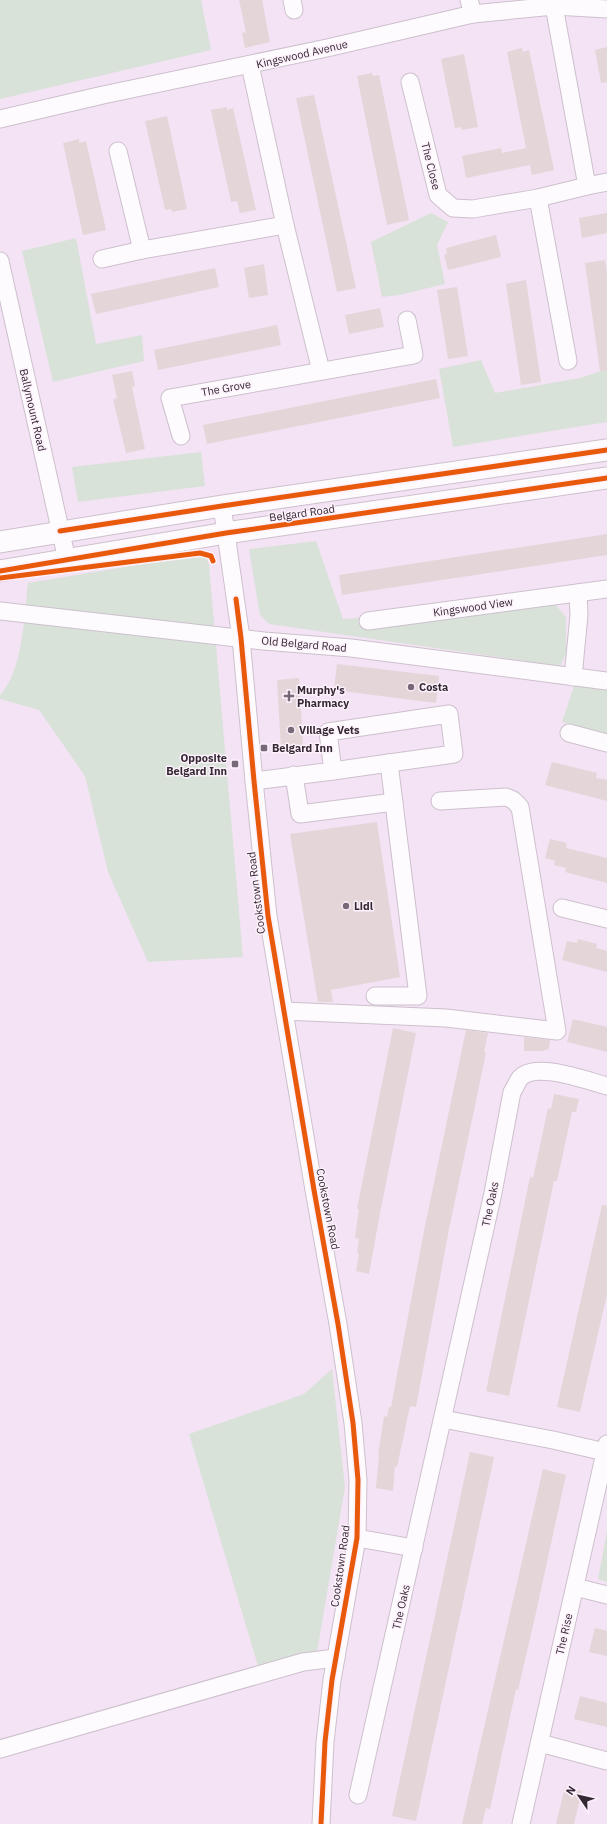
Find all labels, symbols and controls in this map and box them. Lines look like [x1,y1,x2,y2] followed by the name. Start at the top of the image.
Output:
[255,37,349,71] street label: Kingswood Avenue
[418,141,444,191] street label: The Close
[17,367,49,453] street label: Ballymount Road
[200,377,252,399] street label: The Grove
[268,501,336,525] street label: Belgard Road
[432,594,514,620] street label: Kingswood View
[261,633,347,655] street label: Old Belgard Road
[419,680,448,694] place label: Costa
[406,682,416,692] marker: Costa
[297,683,349,710] place label: Murphy's Pharmacy
[284,691,294,701] marker: Murphy's Pharmacy
[299,723,360,737] place label: Village Vets
[286,725,296,735] marker: Village Vets
[272,741,333,755] place label: Belgard Inn
[259,743,269,753] marker: Belgard Inn
[166,751,227,778] place label: Opposite Belgard Inn
[230,759,240,769] marker: Opposite Belgard Inn
[244,851,268,935] street label: Cookstown Road
[354,899,374,913] place label: Lidl
[341,901,351,911] marker: Lidl
[313,1167,343,1251] street label: Cookstown Road
[478,1180,502,1228] street label: The Oaks
[327,1524,353,1608] street label: Cookstown Road
[389,1583,413,1631] street label: The Oaks
[552,1612,576,1656] street label: The Rise
[559,1776,599,1816] north arrow
[563,1783,579,1798] text: N

